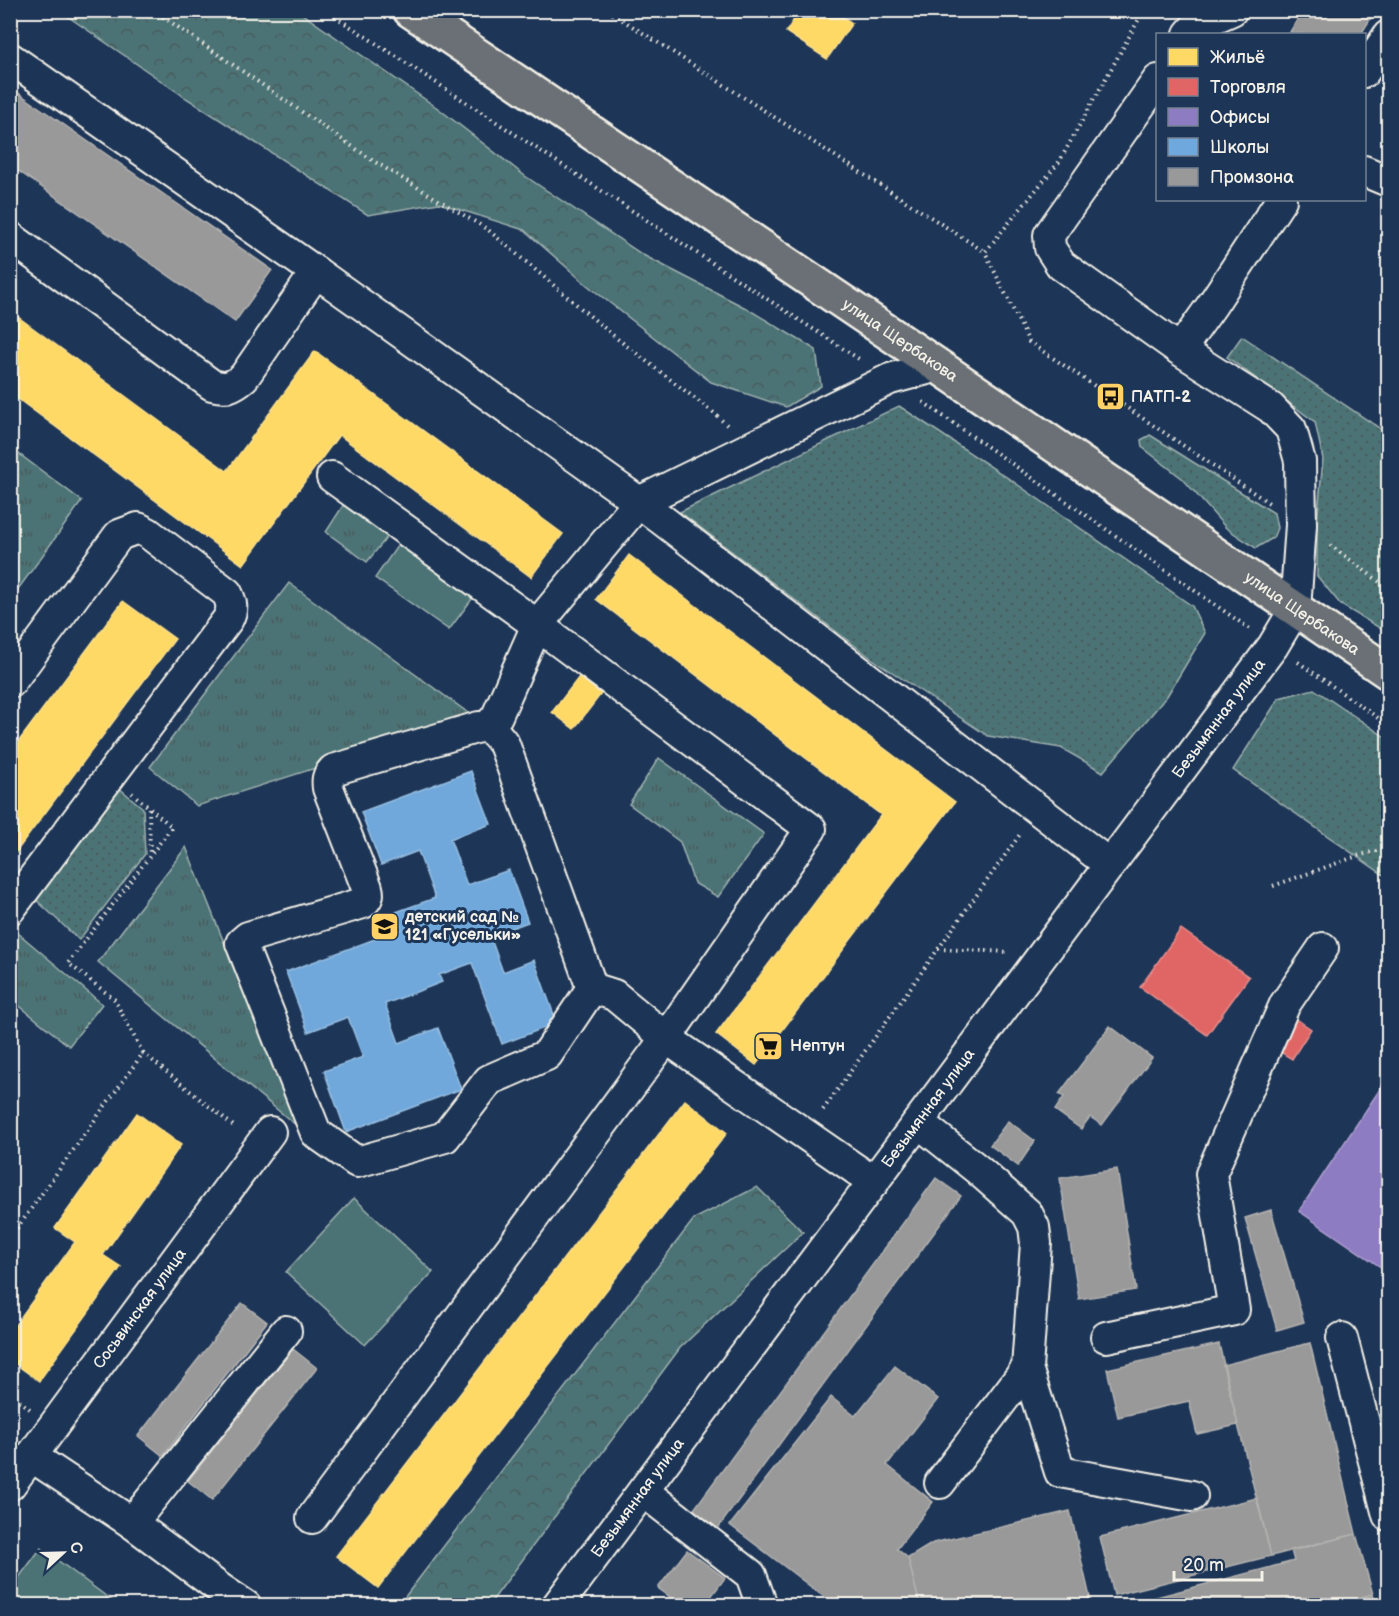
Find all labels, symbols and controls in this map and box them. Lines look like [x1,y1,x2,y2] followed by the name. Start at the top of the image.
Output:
[1156,33,1366,201] legend
[1210,47,1265,68] text: Жильё
[1210,77,1286,98] text: Торговля
[1210,107,1270,128] text: Офисы
[1210,137,1269,158] text: Школы
[1210,167,1294,188] text: Промзона
[839,295,962,386] street label: улица Щербакова
[1094,381,1126,413] bus stop icon: ПАТП-2
[1131,388,1191,407] place label: ПАТП-2
[1241,568,1364,660] street label: улица Щербакова
[1168,655,1270,782] street label: Безымянная улица
[404,908,521,945] place label: детский сад № 121 «Гусельки»
[368,910,400,942] school or university icon: детский сад № 121 «Гусельки»
[753,1030,785,1062] supermarket icon: Нептун
[790,1037,845,1056] place label: Нептун
[878,1044,979,1172] street label: Безымянная улица
[89,1244,191,1372] street label: Сосьвинская улица
[587,1434,689,1561] street label: Безымянная улица
[33,1523,93,1583] north arrow
[65,1539,86,1557] text: С
[1174,1544,1262,1582] scale bar
[1183,1555,1224,1576] text: 20 m

